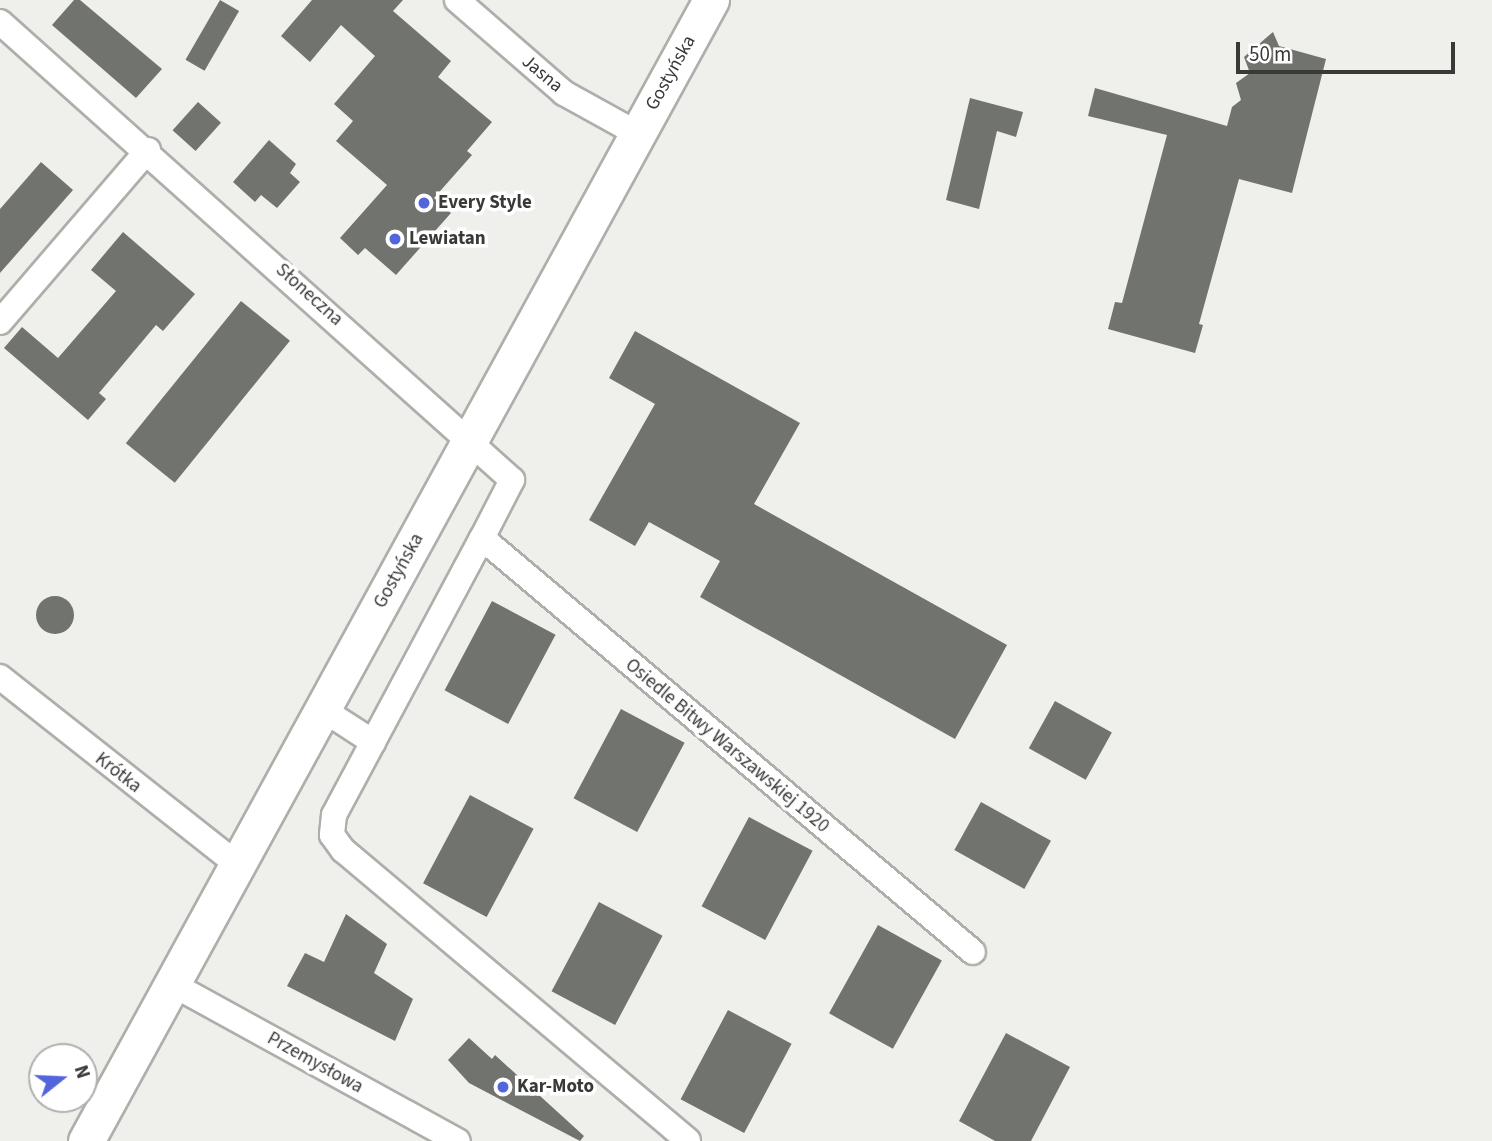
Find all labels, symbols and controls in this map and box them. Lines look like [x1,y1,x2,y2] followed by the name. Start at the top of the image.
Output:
[1240,28,1459,72] scale bar
[641,32,701,114] street label: Gostyńska
[1249,39,1291,69] text: 50 m
[517,50,567,98] street label: Jasna
[438,192,532,214] place label: Every Style
[416,195,432,211] marker: Every Style
[409,228,486,250] place label: Lewiatan
[387,231,403,247] marker: Lewiatan
[271,259,347,331] street label: Słoneczna
[369,530,429,612] street label: Gostyńska
[620,654,834,838] street label: Osiedle Bitwy Warszawskiej 1920
[90,748,146,798] street label: Krótka
[263,1027,367,1099] street label: Przemysłowa
[28,1043,98,1113] north arrow
[67,1062,96,1082] text: N
[517,1076,594,1098] place label: Kar-Moto
[495,1079,511,1095] marker: Kar-Moto

